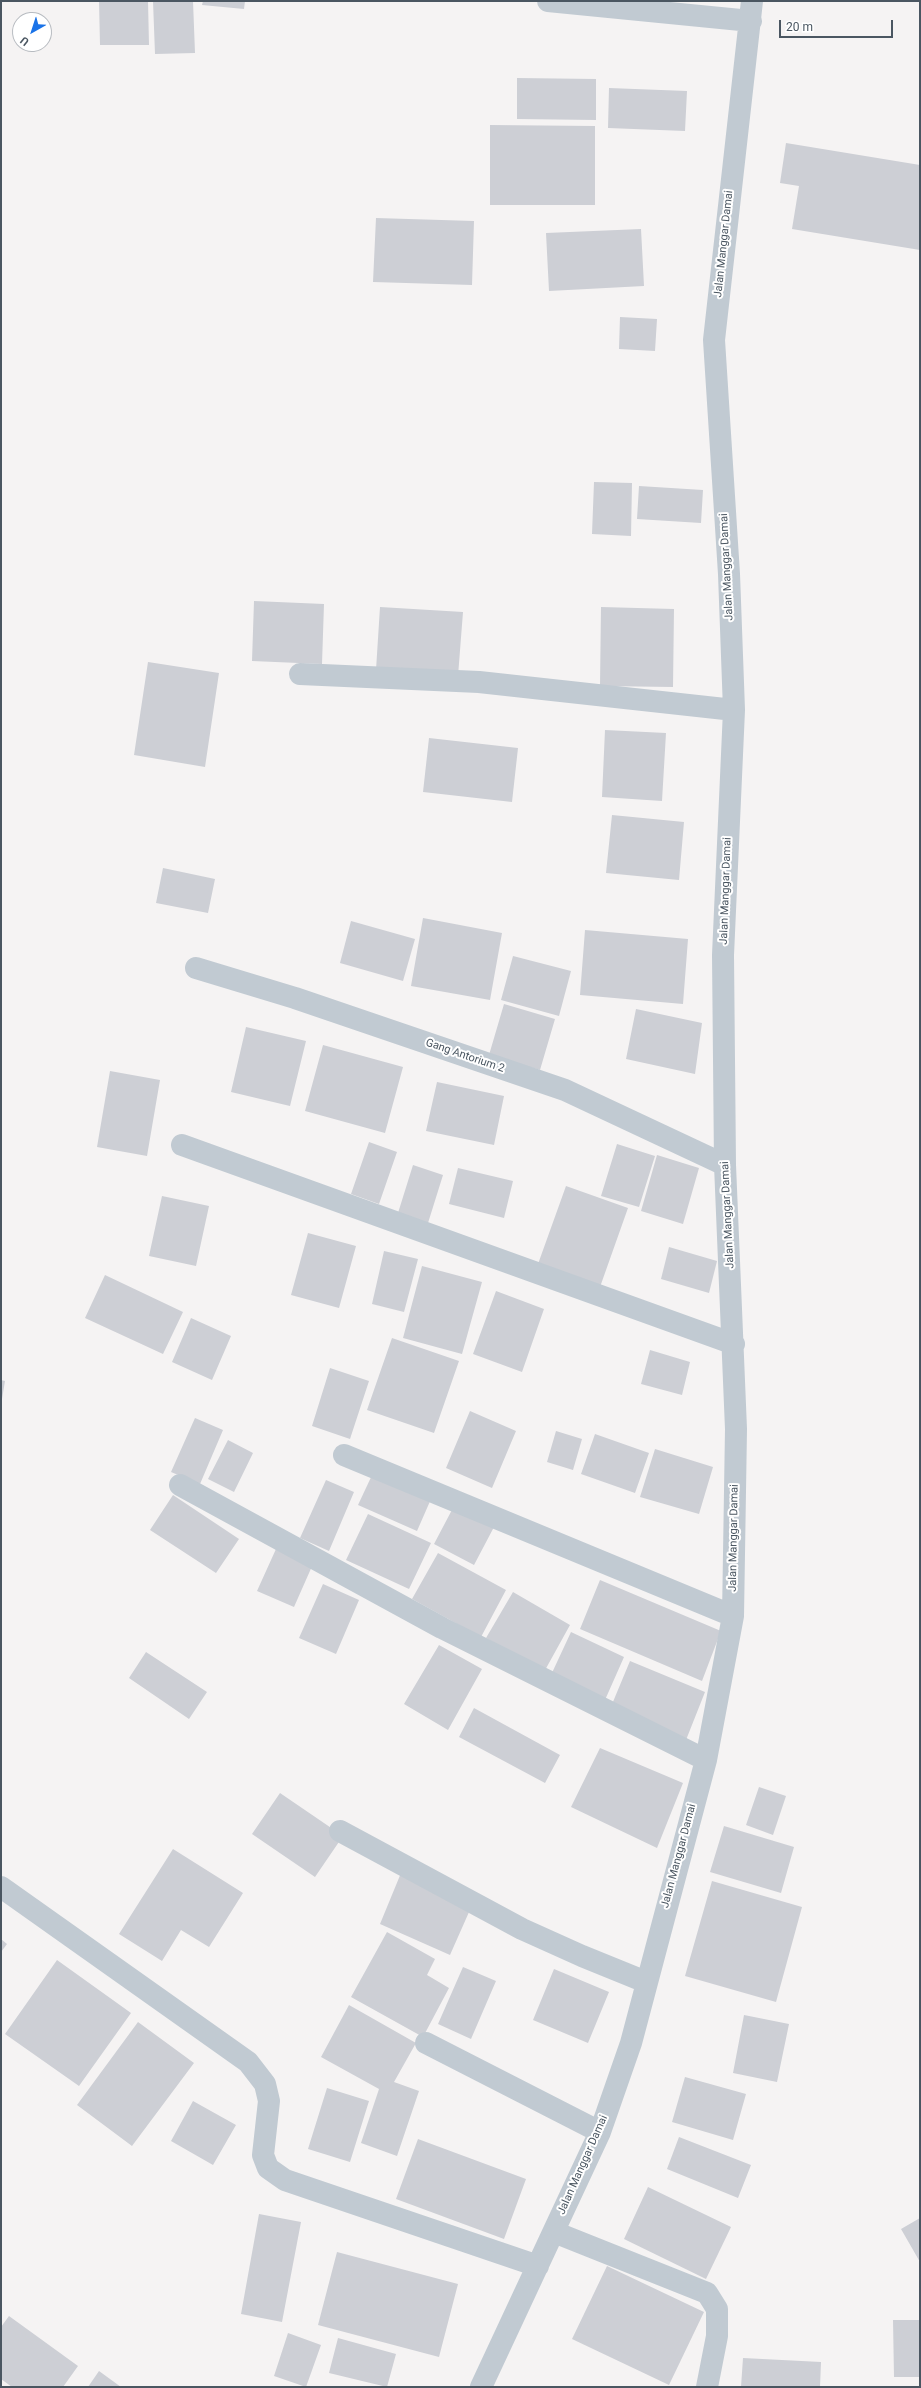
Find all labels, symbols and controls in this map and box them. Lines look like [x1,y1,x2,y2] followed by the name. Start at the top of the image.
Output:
[12,12,52,52] north arrow
[781,12,895,38] scale bar
[786,20,813,34] text: 20 m
[18,34,32,48] text: U
[712,190,736,298] street label: Jalan Manggar Damai
[718,513,736,621] street label: Jalan Manggar Damai
[718,837,734,945] street label: Jalan Manggar Damai
[424,1036,506,1076] street label: Gang Antorium 2
[719,1161,737,1269] street label: Jalan Manggar Damai
[726,1484,742,1592] street label: Jalan Manggar Damai
[659,1802,699,1910] street label: Jalan Manggar Damai
[555,2113,611,2217] street label: Jalan Manggar Damai

